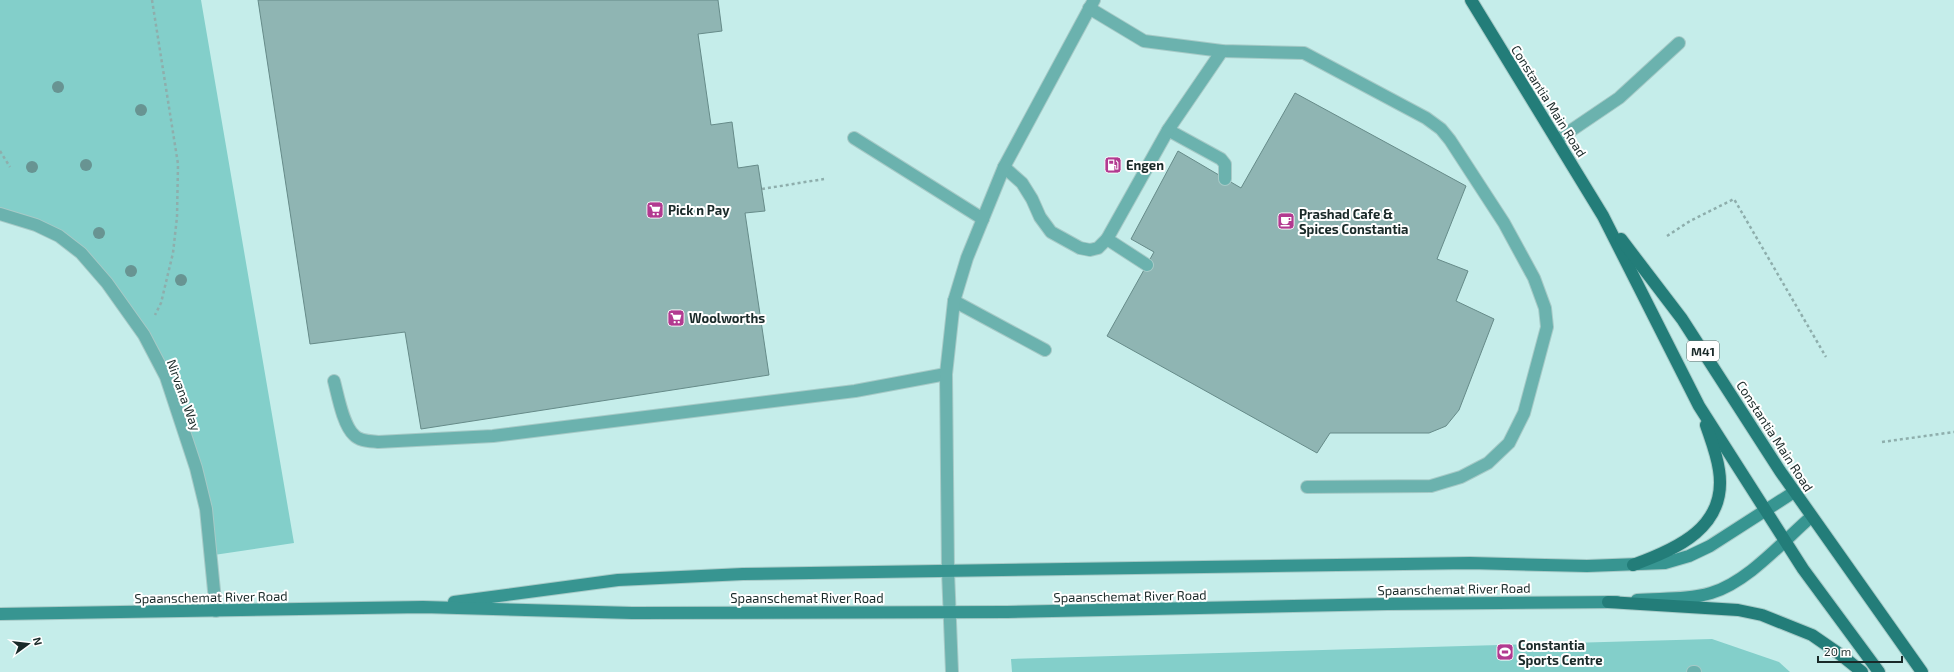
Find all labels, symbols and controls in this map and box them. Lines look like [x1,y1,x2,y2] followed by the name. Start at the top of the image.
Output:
[1508,42,1590,160] street label: Constantia Main Road
[1103,155,1123,175] fuel station icon: Engen
[1126,157,1164,173] place label: Engen
[645,200,665,220] supermarket icon: Pick n Pay
[668,202,730,218] place label: Pick n Pay
[1299,206,1409,237] place label: Prashad Cafe & Spices Constantia
[1276,211,1296,231] cafe icon: Prashad Cafe & Spices Constantia
[666,308,686,328] supermarket icon: Woolworths
[689,310,765,326] place label: Woolworths
[1687,341,1719,361] road number: M41
[164,357,204,433] street label: Nirvana Way
[1733,378,1817,494] street label: Constantia Main Road
[1377,580,1531,598] street label: Spaanschemat River Road
[1053,587,1207,605] street label: Spaanschemat River Road
[134,588,288,606] street label: Spaanschemat River Road
[730,590,884,606] street label: Spaanschemat River Road
[8,624,48,664] north arrow
[31,636,45,647] text: N
[1518,637,1603,668] place label: Constantia Sports Centre
[1818,638,1902,664] scale bar
[1495,642,1515,662] sports icon: Constantia Sports Centre
[1824,644,1851,658] text: 20 m

